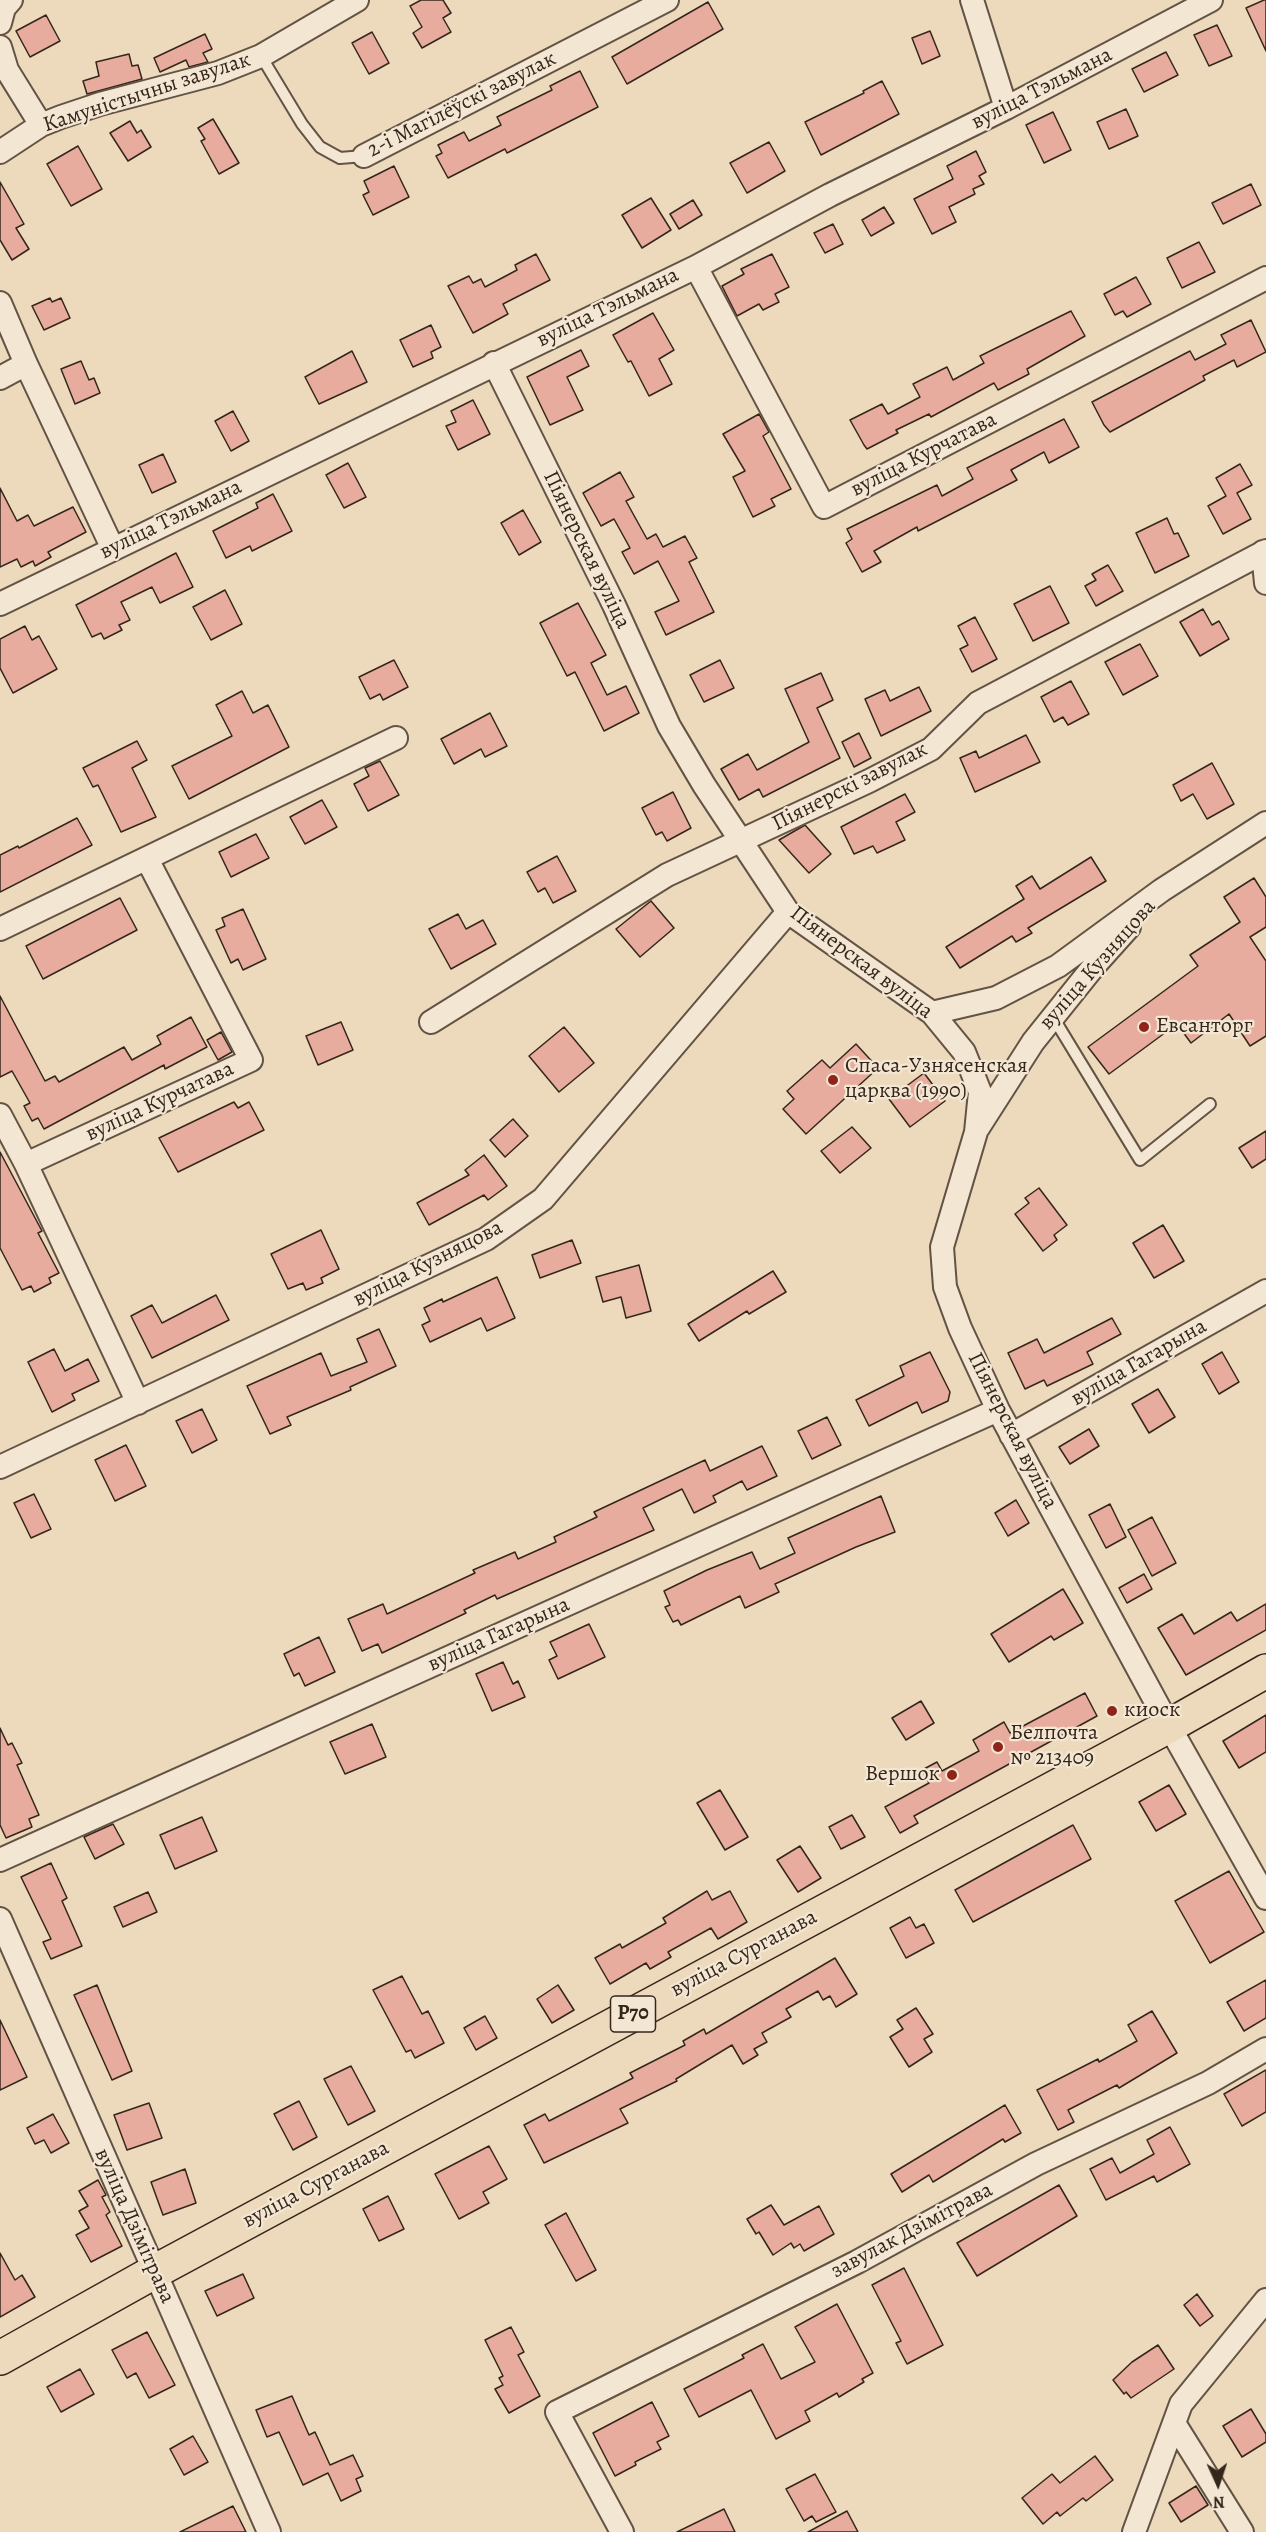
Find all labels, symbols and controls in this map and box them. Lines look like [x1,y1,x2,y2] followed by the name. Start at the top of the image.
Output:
[967,42,1117,136] street label: вуліца Тэльмана
[363,46,561,164] street label: 2-і Магілёўскі завулак
[40,47,254,139] street label: Камуністычны завулак
[533,262,683,354] street label: вуліца Тэльмана
[847,407,1001,503] street label: вуліца Курчатава
[536,467,636,633] street label: Піянерская вуліца
[96,474,246,566] street label: вуліца Тэльмана
[768,737,932,837] street label: Піянерскі завулак
[1034,894,1162,1036] street label: вуліца Кузняцова
[784,901,938,1025] street label: Піянерская вуліца
[1156,1014,1253,1040] place label: Евсанторг
[1137,1020,1151,1034] marker: Евсанторг
[845,1054,1028,1106] place label: Спаса-Узнясенская царква (1990)
[82,1056,238,1148] street label: вуліца Курчатава
[826,1073,840,1087] marker: Спаса-Узнясенская царква (1990)
[349,1215,507,1313] street label: вуліца Кузняцова
[1066,1313,1212,1413] street label: вуліца Гагарына
[961,1348,1063,1514] street label: Піянерская вуліца
[424,1592,574,1678] street label: вуліца Гагарына
[1124,1698,1180,1724] place label: киоск
[1105,1704,1119,1718] marker: киоск
[1010,1721,1098,1772] place label: Белпочта № 213409
[991,1740,1005,1754] marker: Белпочта № 213409
[865,1762,940,1788] place label: Вершок
[945,1768,959,1782] marker: Вершок
[666,1904,822,2004] street label: вуліца Сурганава
[610,1996,656,2032] road number: Р70
[238,2135,394,2235] street label: вуліца Сурганава
[88,2144,180,2308] street label: вуліца Дзімітрава
[827,2177,997,2285] street label: завулак Дзімітрава
[1188,2454,1248,2514] north arrow
[1213,2491,1225,2513] text: N

